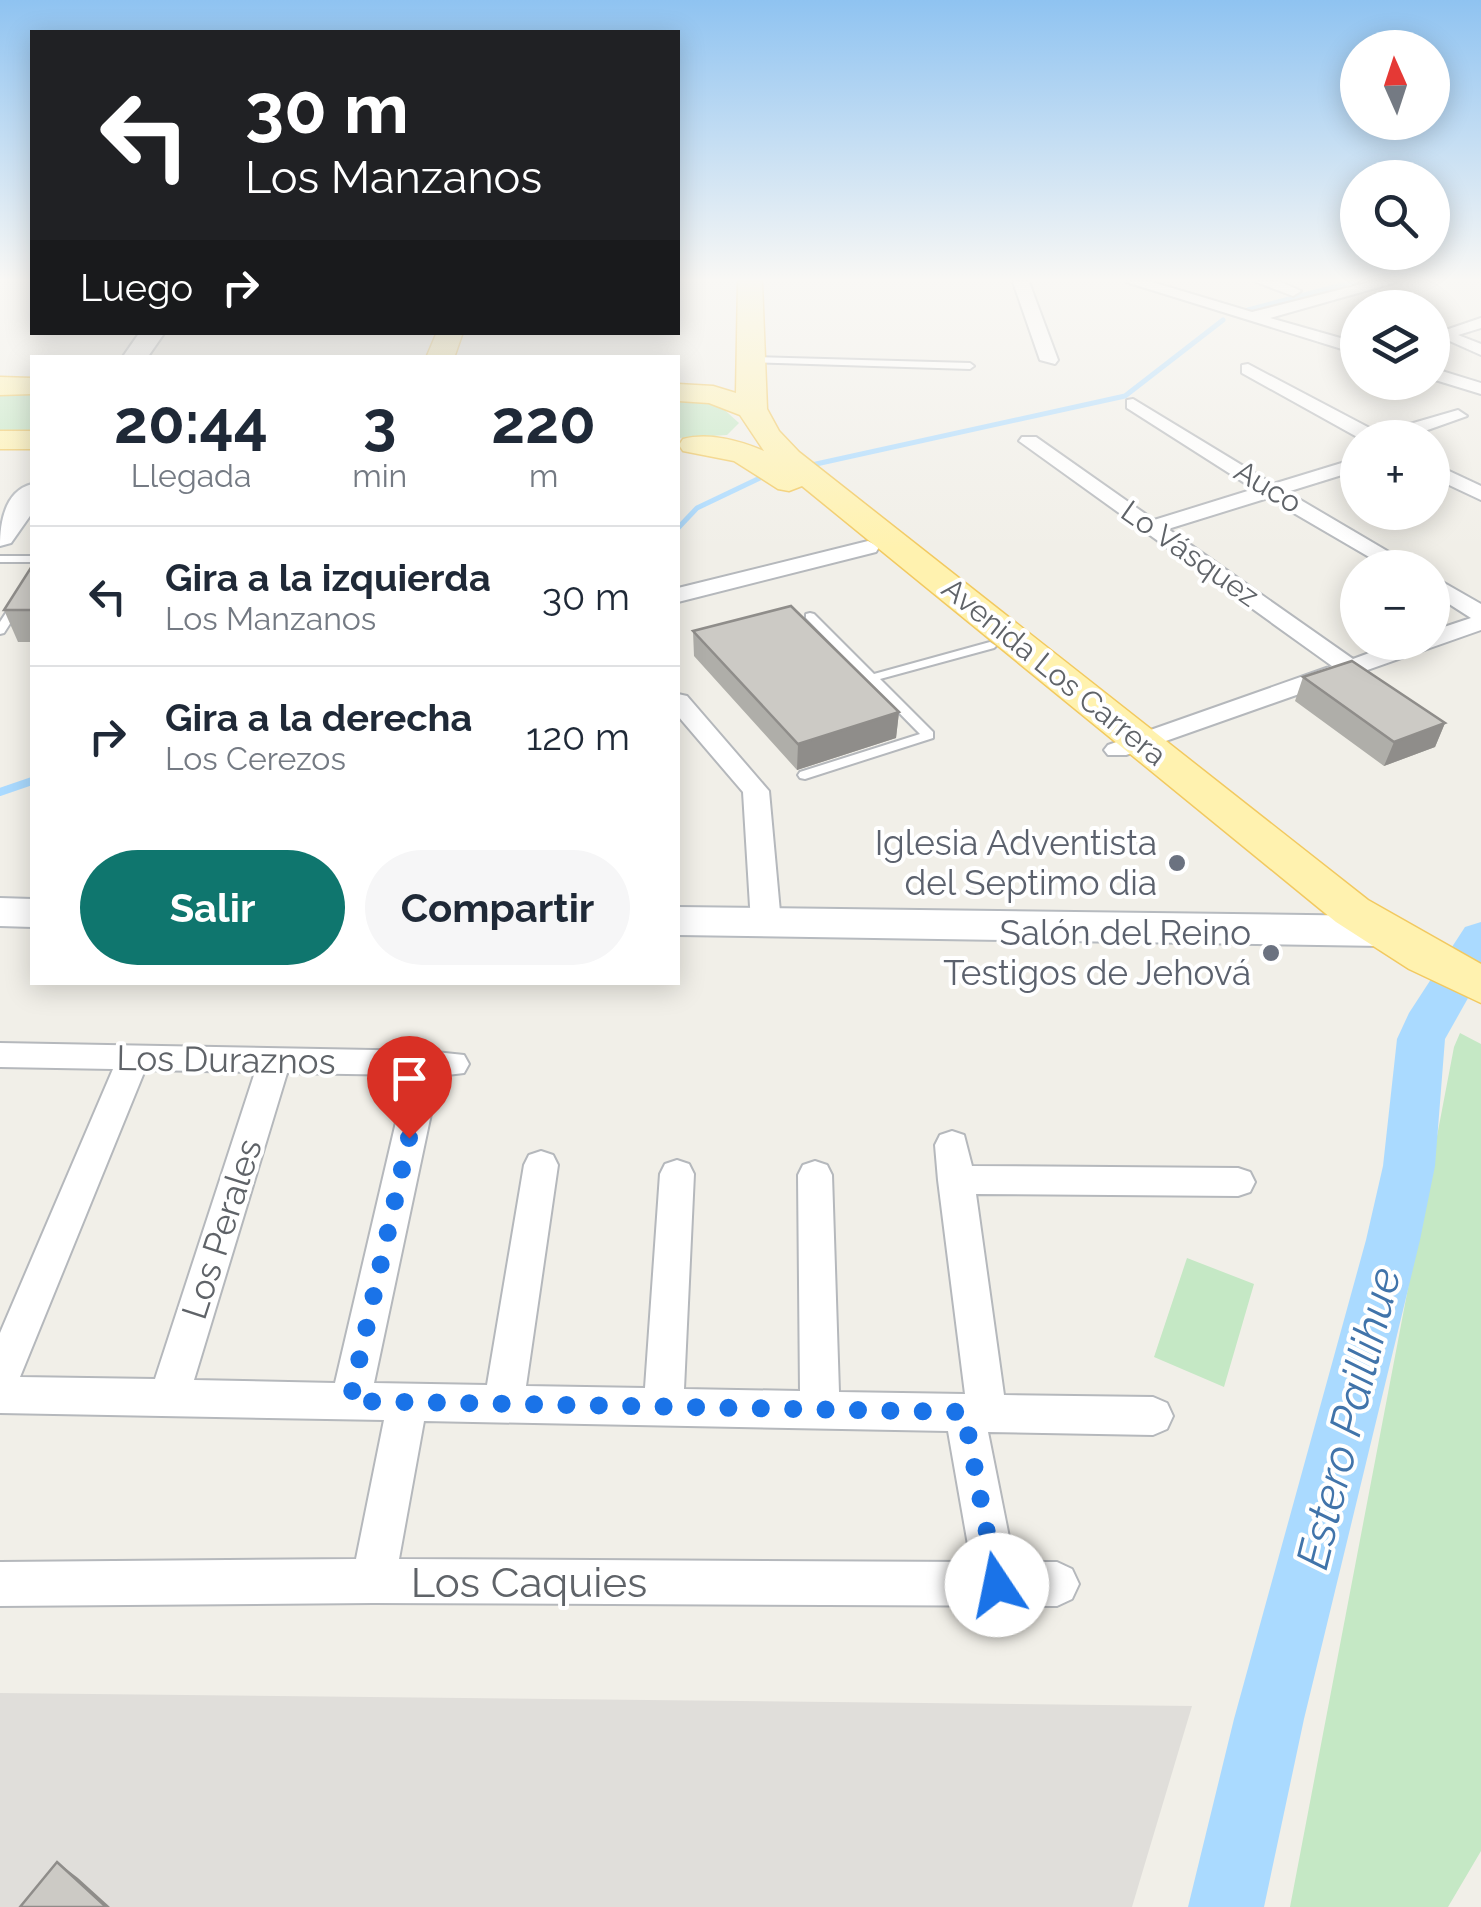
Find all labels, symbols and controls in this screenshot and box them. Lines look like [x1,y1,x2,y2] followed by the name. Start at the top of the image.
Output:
[1340,30,1450,140] north arrow
[1340,30,1450,660] map controls
[245,67,409,149] text: 30 m
[80,70,210,200] icon: left
[245,151,542,204] text: Los Manzanos
[1340,160,1450,270] button: search
[213,260,268,315] icon: right
[80,265,193,310] text: Luego
[1340,290,1450,400] button: layers
[114,387,268,457] text: 20:44
[363,387,396,457] text: 3
[491,387,596,457] text: 220
[1340,420,1450,530] button: +
[1228,453,1308,520] street label: Auco
[131,457,251,494] text: Llegada
[352,457,407,494] text: min
[529,457,558,494] text: m
[1115,493,1266,614] street label: Lo Vásquez
[1340,550,1450,660] button: −
[165,555,491,600] text: Gira a la izquierda
[80,569,135,624] icon: left
[935,570,1173,773] street label: Avenida Los Carrera
[542,574,630,619] text: 30 m
[165,600,376,637] text: Los Manzanos
[165,695,472,740] text: Gira a la derecha
[80,709,135,764] icon: right
[526,714,630,759] text: 120 m
[165,740,346,777] text: Los Cerezos
[875,822,1157,903] place label: Iglesia Adventista del Septimo dia
[80,850,345,965] button: Salir
[365,850,630,965] button: Compartir
[1166,852,1188,874] marker: Iglesia Adventista del Septimo dia
[943,912,1251,993] place label: Salón del Reino Testigos de Jehová
[1260,942,1282,964] marker: Salón del Reino Testigos de Jehová
[367,1036,452,1139] pin
[116,1037,336,1082] street label: Los Duraznos
[382,1051,437,1106] icon: arrive
[173,1134,270,1324] street label: Los Perales
[1285,1262,1412,1574] water label: Estero Paillihue
[945,1533,1049,1637] position arrow
[411,1558,647,1607] street label: Los Caquies

